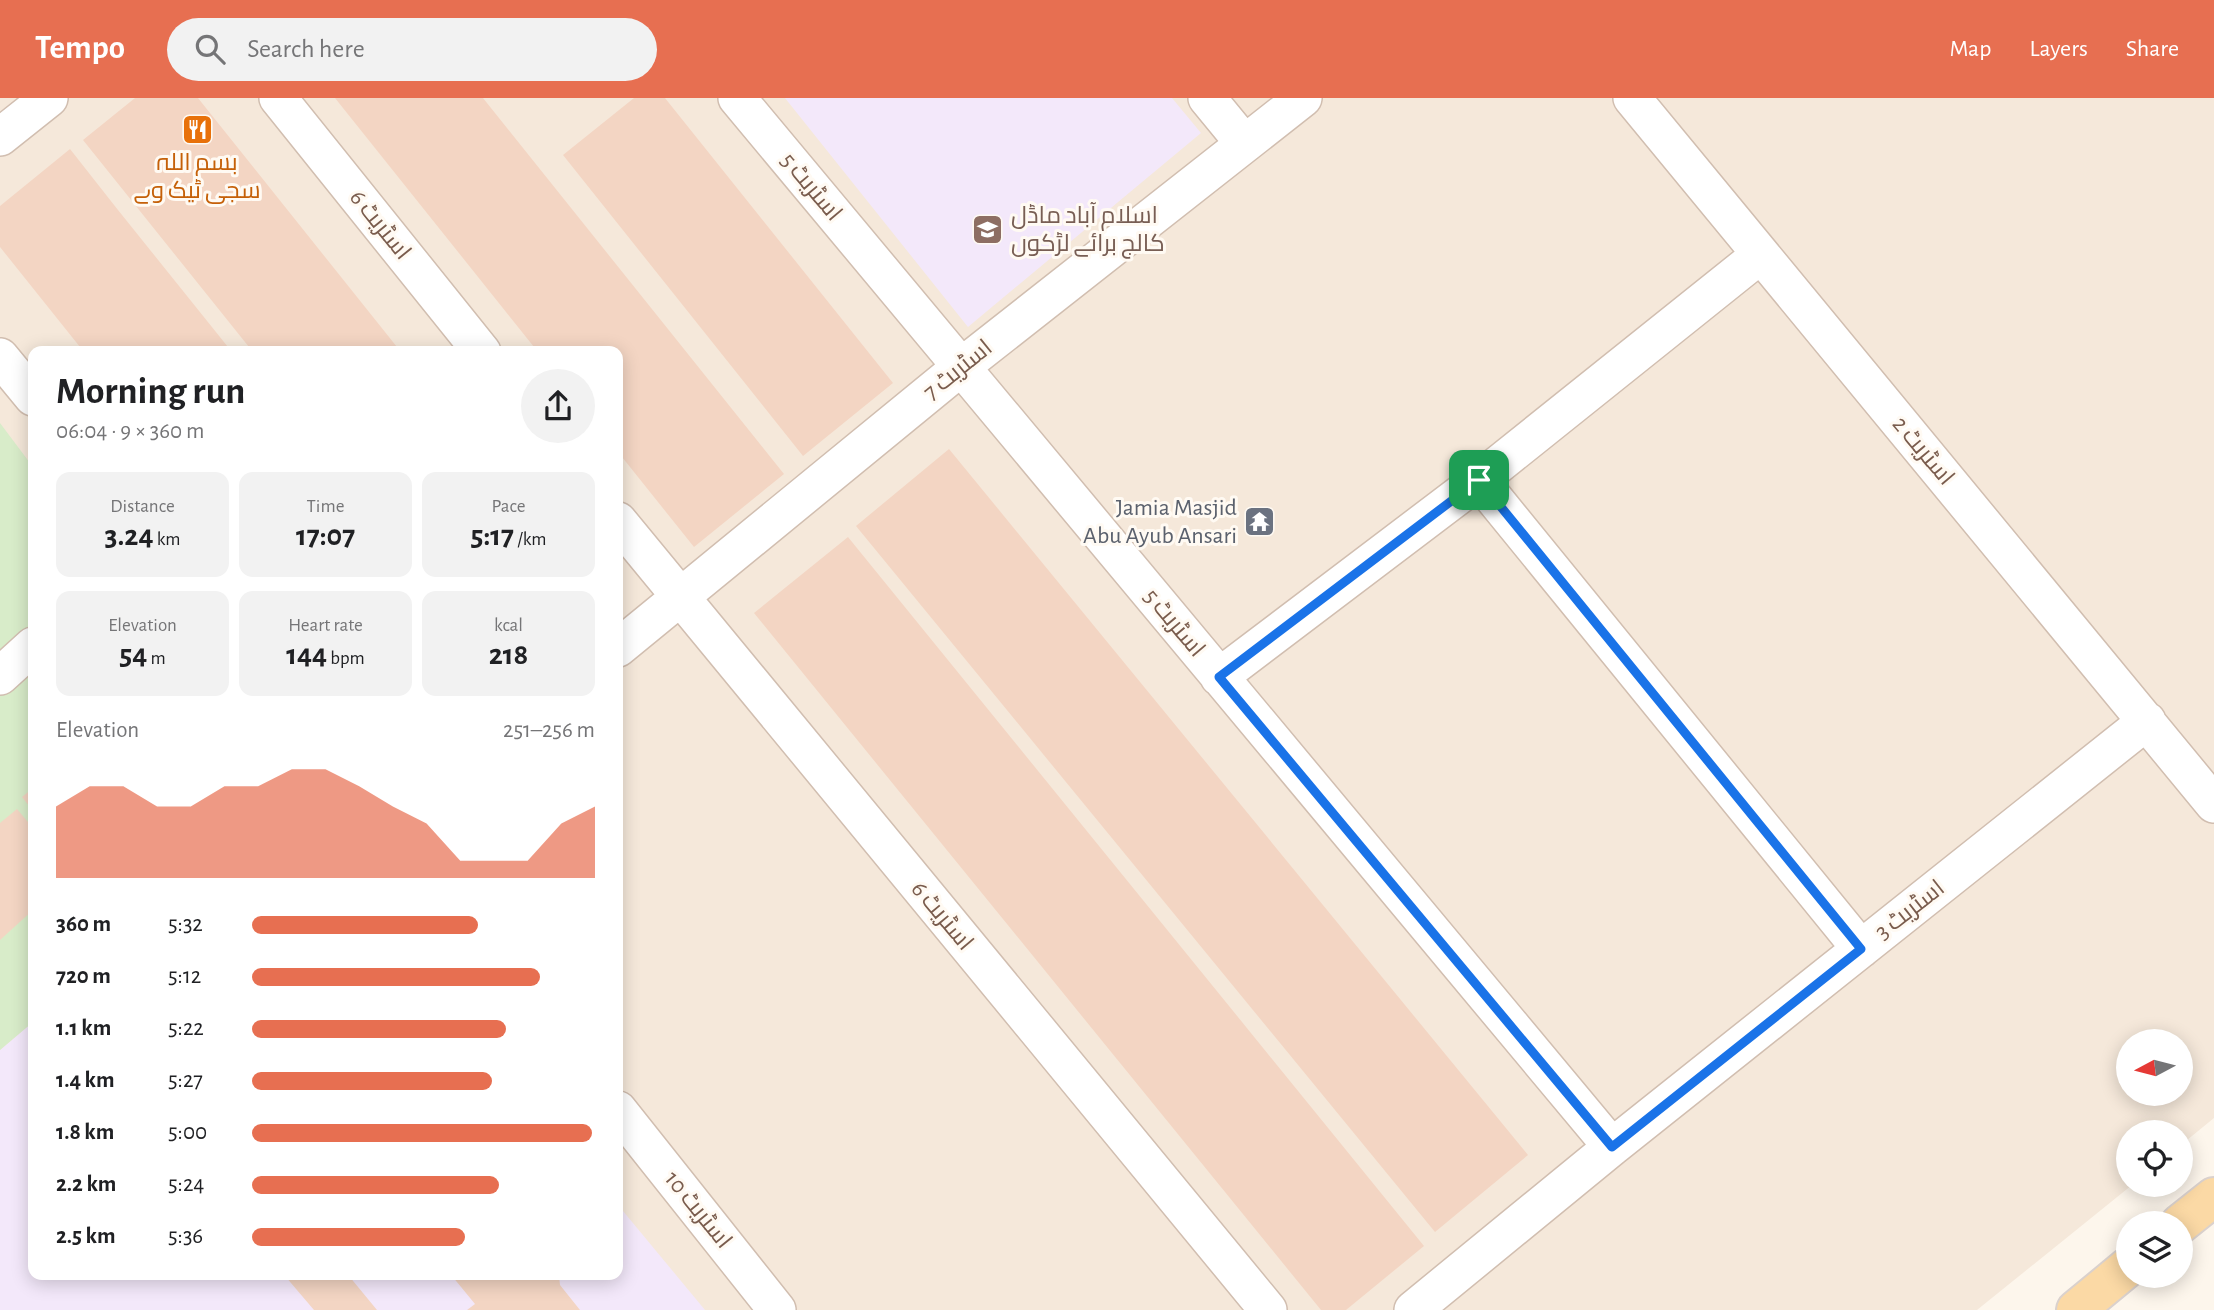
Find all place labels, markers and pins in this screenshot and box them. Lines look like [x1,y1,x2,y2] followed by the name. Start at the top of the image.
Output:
[180,112,214,146] restaurant icon: بسم اللہ سجی ٹیک وے
[133,151,261,204] place label: بسم اللہ سجی ٹیک وے
[1011,202,1165,259] place label: اسلام آباد ماڈل کالج برائے لڑکوں
[971,213,1005,247] school or university icon: اسلام آباد ماڈل کالج برائے لڑکوں
[1449,450,1509,510] pin
[1083,496,1237,548] place label: Jamia Masjid Abu Ayub Ansari
[1243,505,1277,539] temple icon: Jamia Masjid Abu Ayub Ansari

